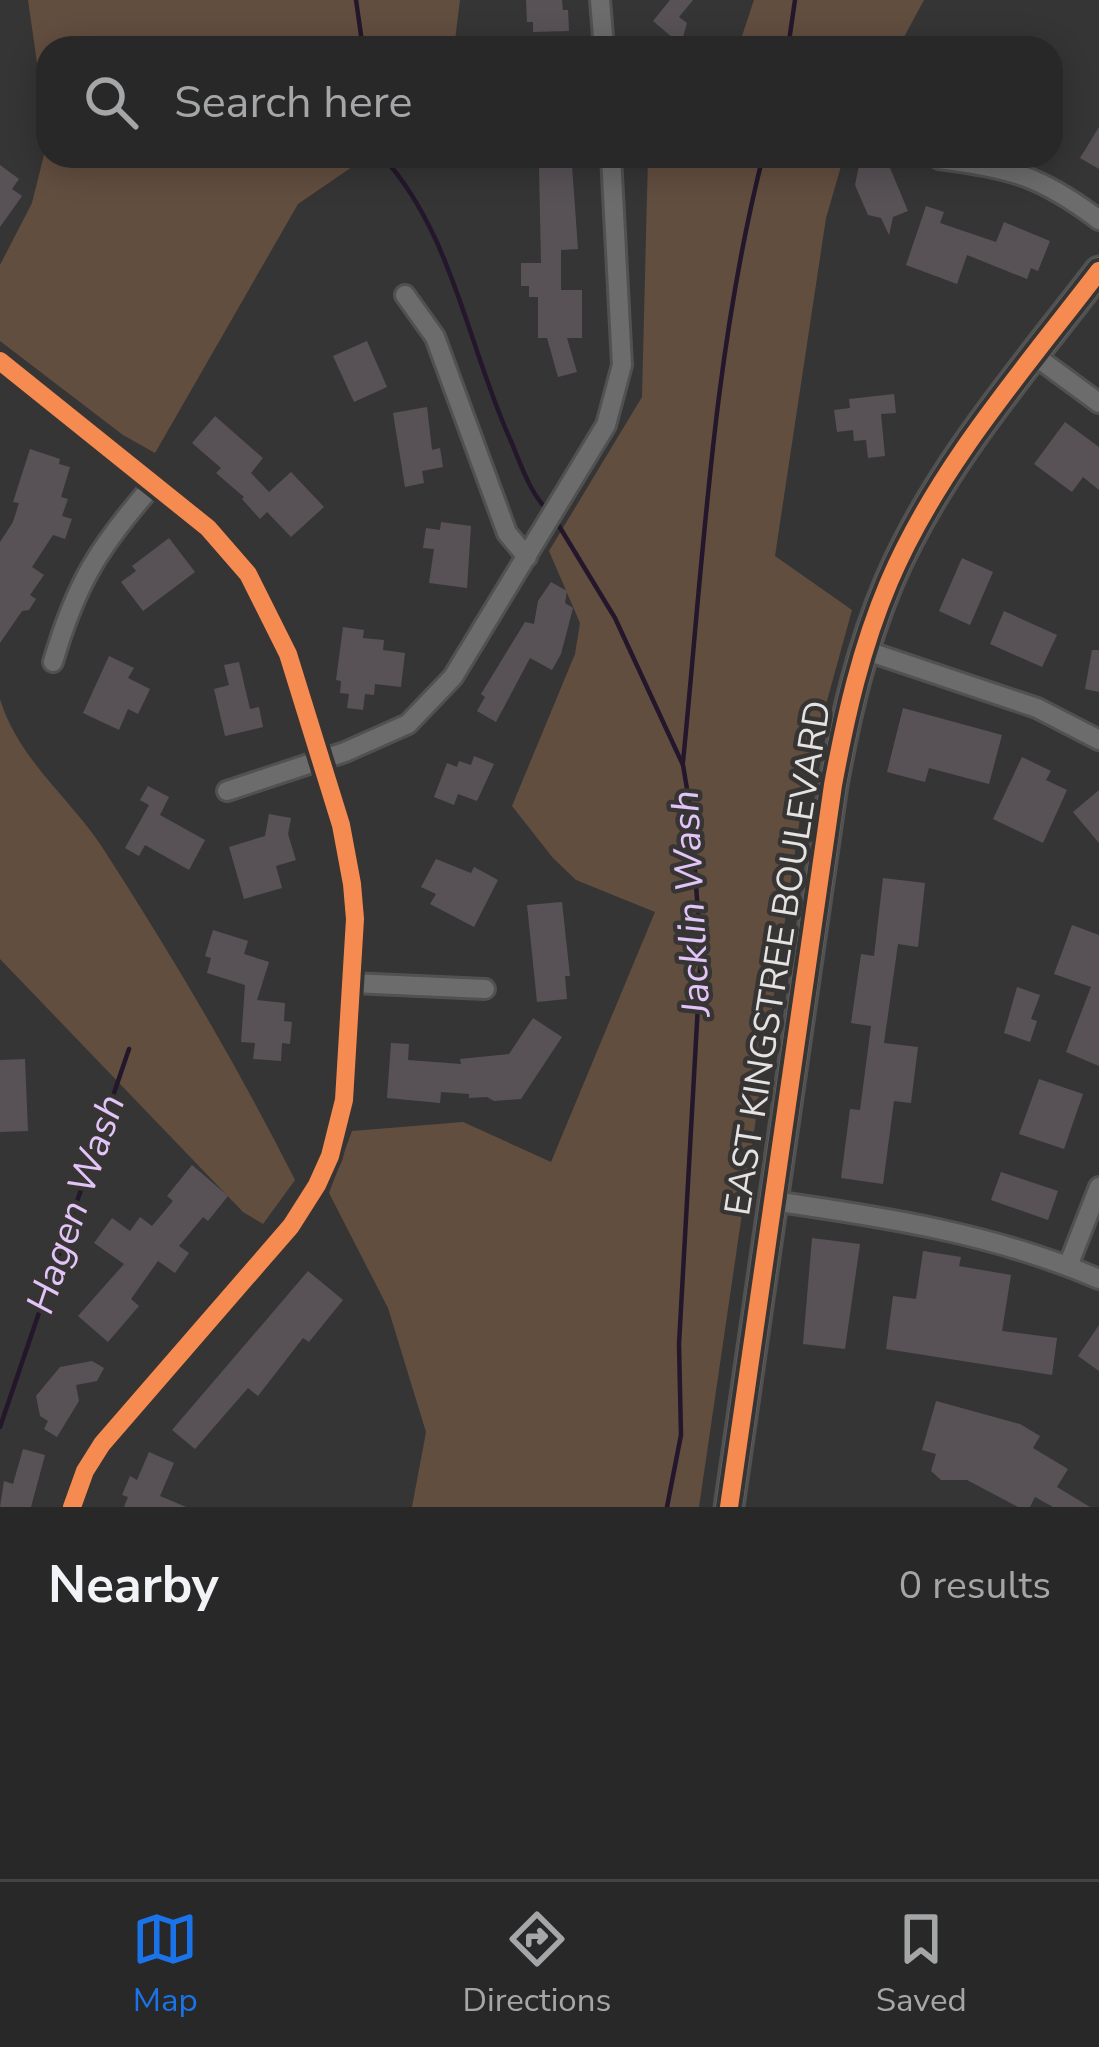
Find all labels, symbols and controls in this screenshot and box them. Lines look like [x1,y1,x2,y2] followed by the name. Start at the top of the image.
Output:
[36,36,1063,168] search box
[78,69,144,135] icon: search
[174,72,413,133] text: Search here
[713,697,843,1219] street label: EAST KINGSTREE BOULEVARD
[659,789,723,1019] water label: Jacklin Wash
[14,1087,138,1321] water label: Hagen Wash
[48,1550,219,1620] text: Nearby
[899,1559,1051,1612] text: 0 results
[132,1906,198,2023] tab: Map
[463,1906,611,2023] tab: Directions
[876,1906,967,2023] tab: Saved

